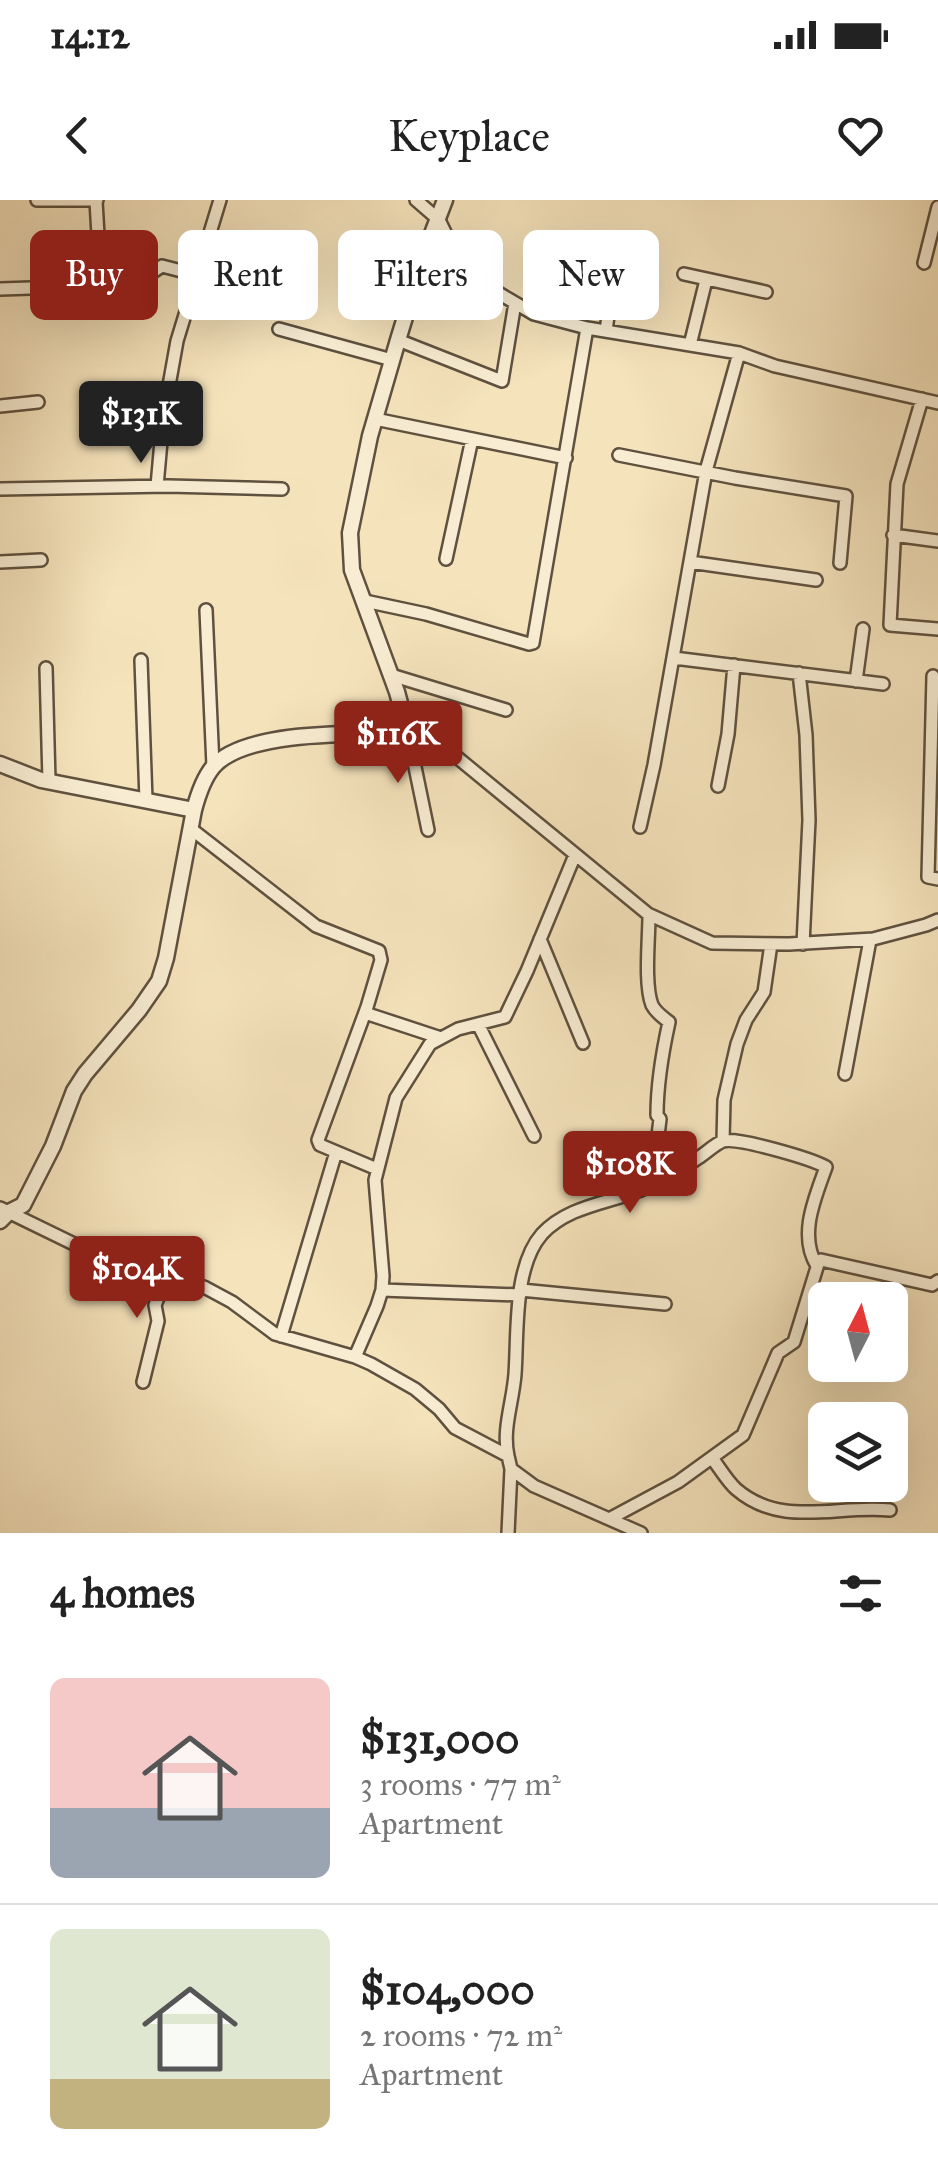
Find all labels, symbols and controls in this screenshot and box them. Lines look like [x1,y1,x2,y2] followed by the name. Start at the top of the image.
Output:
[50,12,130,58] text: 14:12
[50,108,105,163] icon: back
[388,108,550,163] text: Keyplace
[833,108,888,163] icon: heart
[30,230,158,320] chip: Buy
[178,230,318,320] chip: Rent
[338,230,503,320] chip: Filters
[523,230,659,320] chip: New
[71,381,211,466] pin: $131K
[101,394,181,433] text: $131K
[328,701,468,786] pin: $116K
[356,714,440,753] text: $116K
[560,1131,700,1216] pin: $108K
[585,1144,675,1183] text: $108K
[67,1236,207,1321] pin: $104K
[92,1249,182,1288] text: $104K
[808,1282,908,1382] north arrow
[808,1282,908,1502] map controls
[808,1402,908,1502] button: layers
[833,1566,888,1621] icon: filters
[50,1567,195,1619] text: 4 homes
[360,1713,519,1765] text: $131,000
[130,1718,250,1838] icon: home
[360,1765,561,1804] text: 3 rooms · 77 m²
[360,1804,503,1843] text: Apartment
[360,1964,535,2016] text: $104,000
[130,1969,250,2089] icon: home
[360,2016,562,2055] text: 2 rooms · 72 m²
[360,2055,503,2094] text: Apartment

